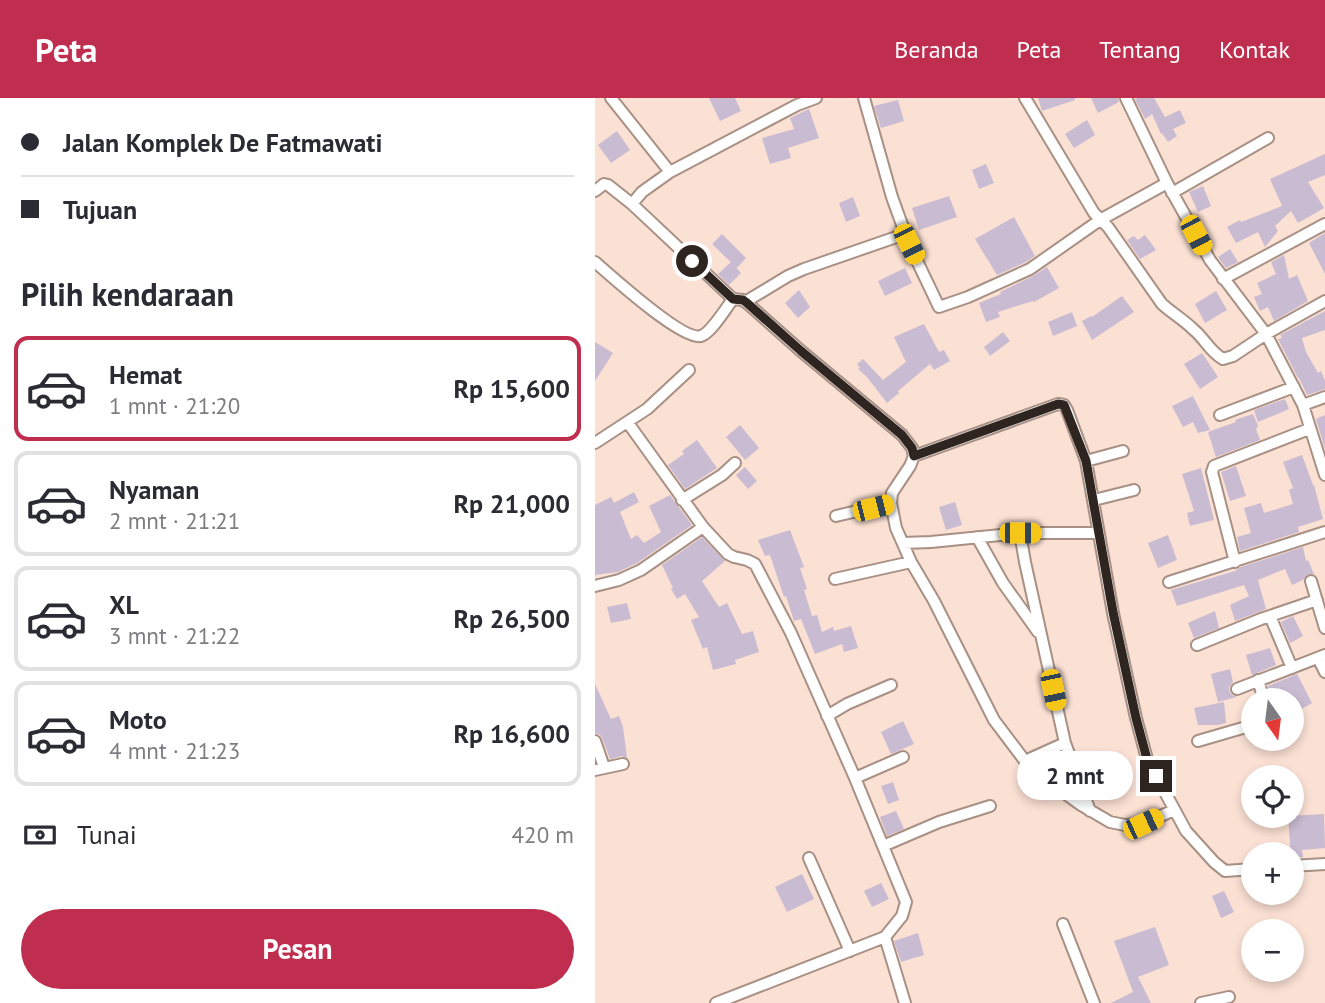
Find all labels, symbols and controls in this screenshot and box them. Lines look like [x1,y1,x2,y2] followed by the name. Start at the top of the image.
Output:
[35,28,97,71] text: Peta
[894,34,979,65] text: Beranda
[1017,34,1061,65] text: Peta
[1099,34,1181,65] text: Tentang
[1219,34,1290,65] text: Kontak
[63,126,382,159] text: Jalan Komplek De Fatmawati
[63,193,137,226] text: Tujuan
[1177,212,1216,258] car
[891,221,928,267] car
[676,245,708,277] route start
[21,273,234,315] text: Pilih kendaraan
[25,357,88,420] icon: car
[109,358,182,391] text: Hemat
[453,372,570,405] text: Rp 15,600
[109,391,240,420] text: 1 mnt · 21:20
[25,472,88,535] icon: car
[109,473,199,506] text: Nyaman
[453,487,570,520] text: Rp 21,000
[851,493,896,523] car
[109,506,240,535] text: 2 mnt · 21:21
[1000,523,1042,544] car
[25,587,88,650] icon: car
[109,588,139,621] text: XL
[453,602,570,635] text: Rp 26,500
[109,621,240,650] text: 3 mnt · 21:22
[1039,667,1068,713] car
[1241,688,1304,751] north arrow
[1241,688,1304,982] map controls
[25,702,88,765] icon: car
[109,703,167,736] text: Moto
[453,717,570,750] text: Rp 16,600
[109,736,240,765] text: 4 mnt · 21:23
[1016,752,1131,800] callout: 2 mnt
[1140,760,1172,792] route end
[1046,761,1104,790] text: 2 mnt
[1241,765,1304,828] button: locate
[1120,806,1167,842] car
[21,816,59,854] icon: cash
[77,818,137,851] text: Tunai
[512,820,574,849] text: 420 m
[1241,842,1304,905] button: +
[21,909,574,989] button: Pesan
[1241,919,1304,982] button: −

